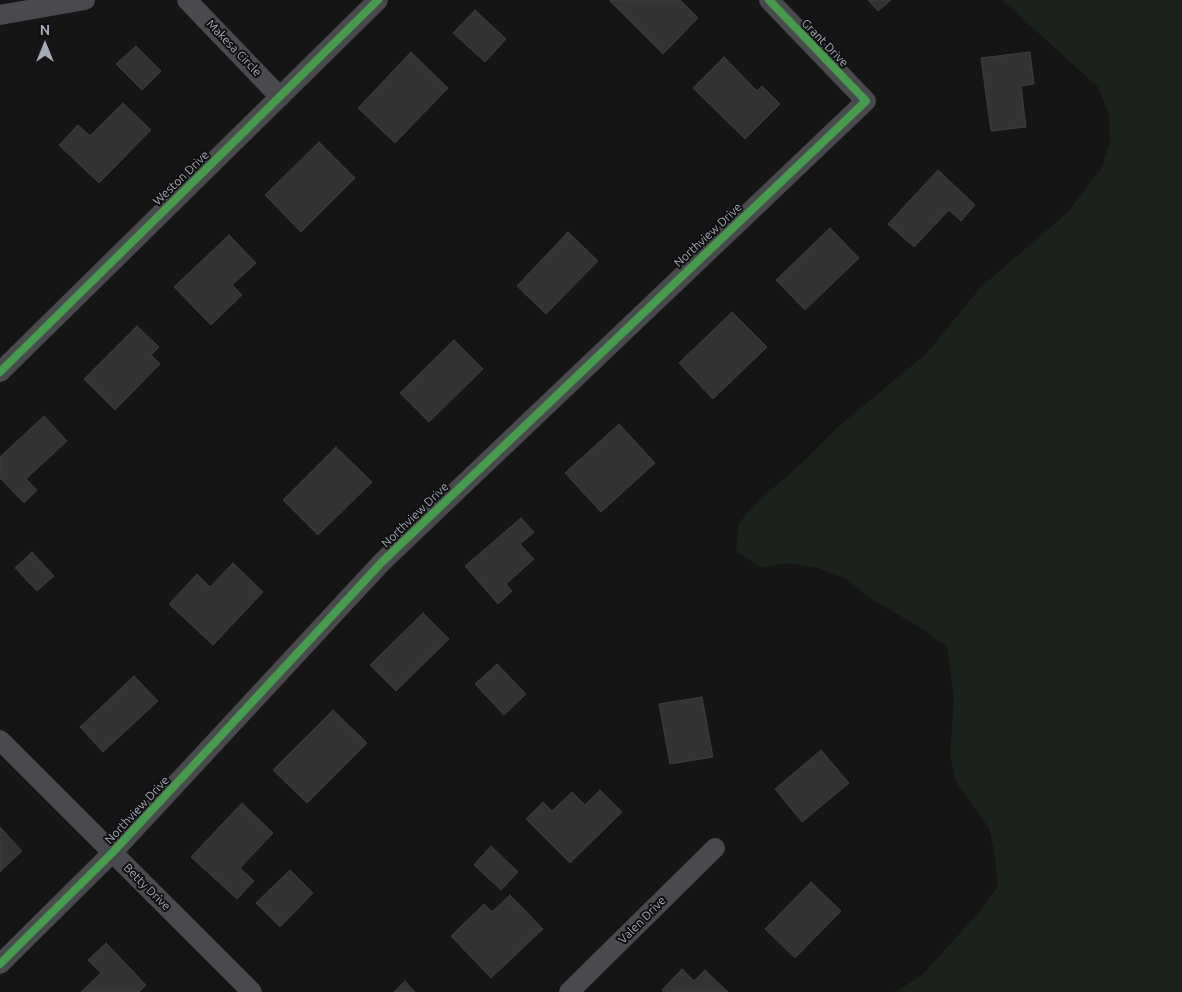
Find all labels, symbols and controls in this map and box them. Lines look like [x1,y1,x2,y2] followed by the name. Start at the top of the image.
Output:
[799,16,851,70] street label: Grant Drive
[203,17,265,79] street label: Makesa Circle
[20,20,70,70] north arrow
[40,22,50,38] text: N
[150,148,212,208] street label: Weston Drive
[671,200,745,270] street label: Northview Drive
[379,479,451,551] street label: Northview Drive
[102,773,172,847] street label: Northview Drive
[120,860,174,914] street label: Betty Drive
[615,893,669,947] street label: Valen Drive

